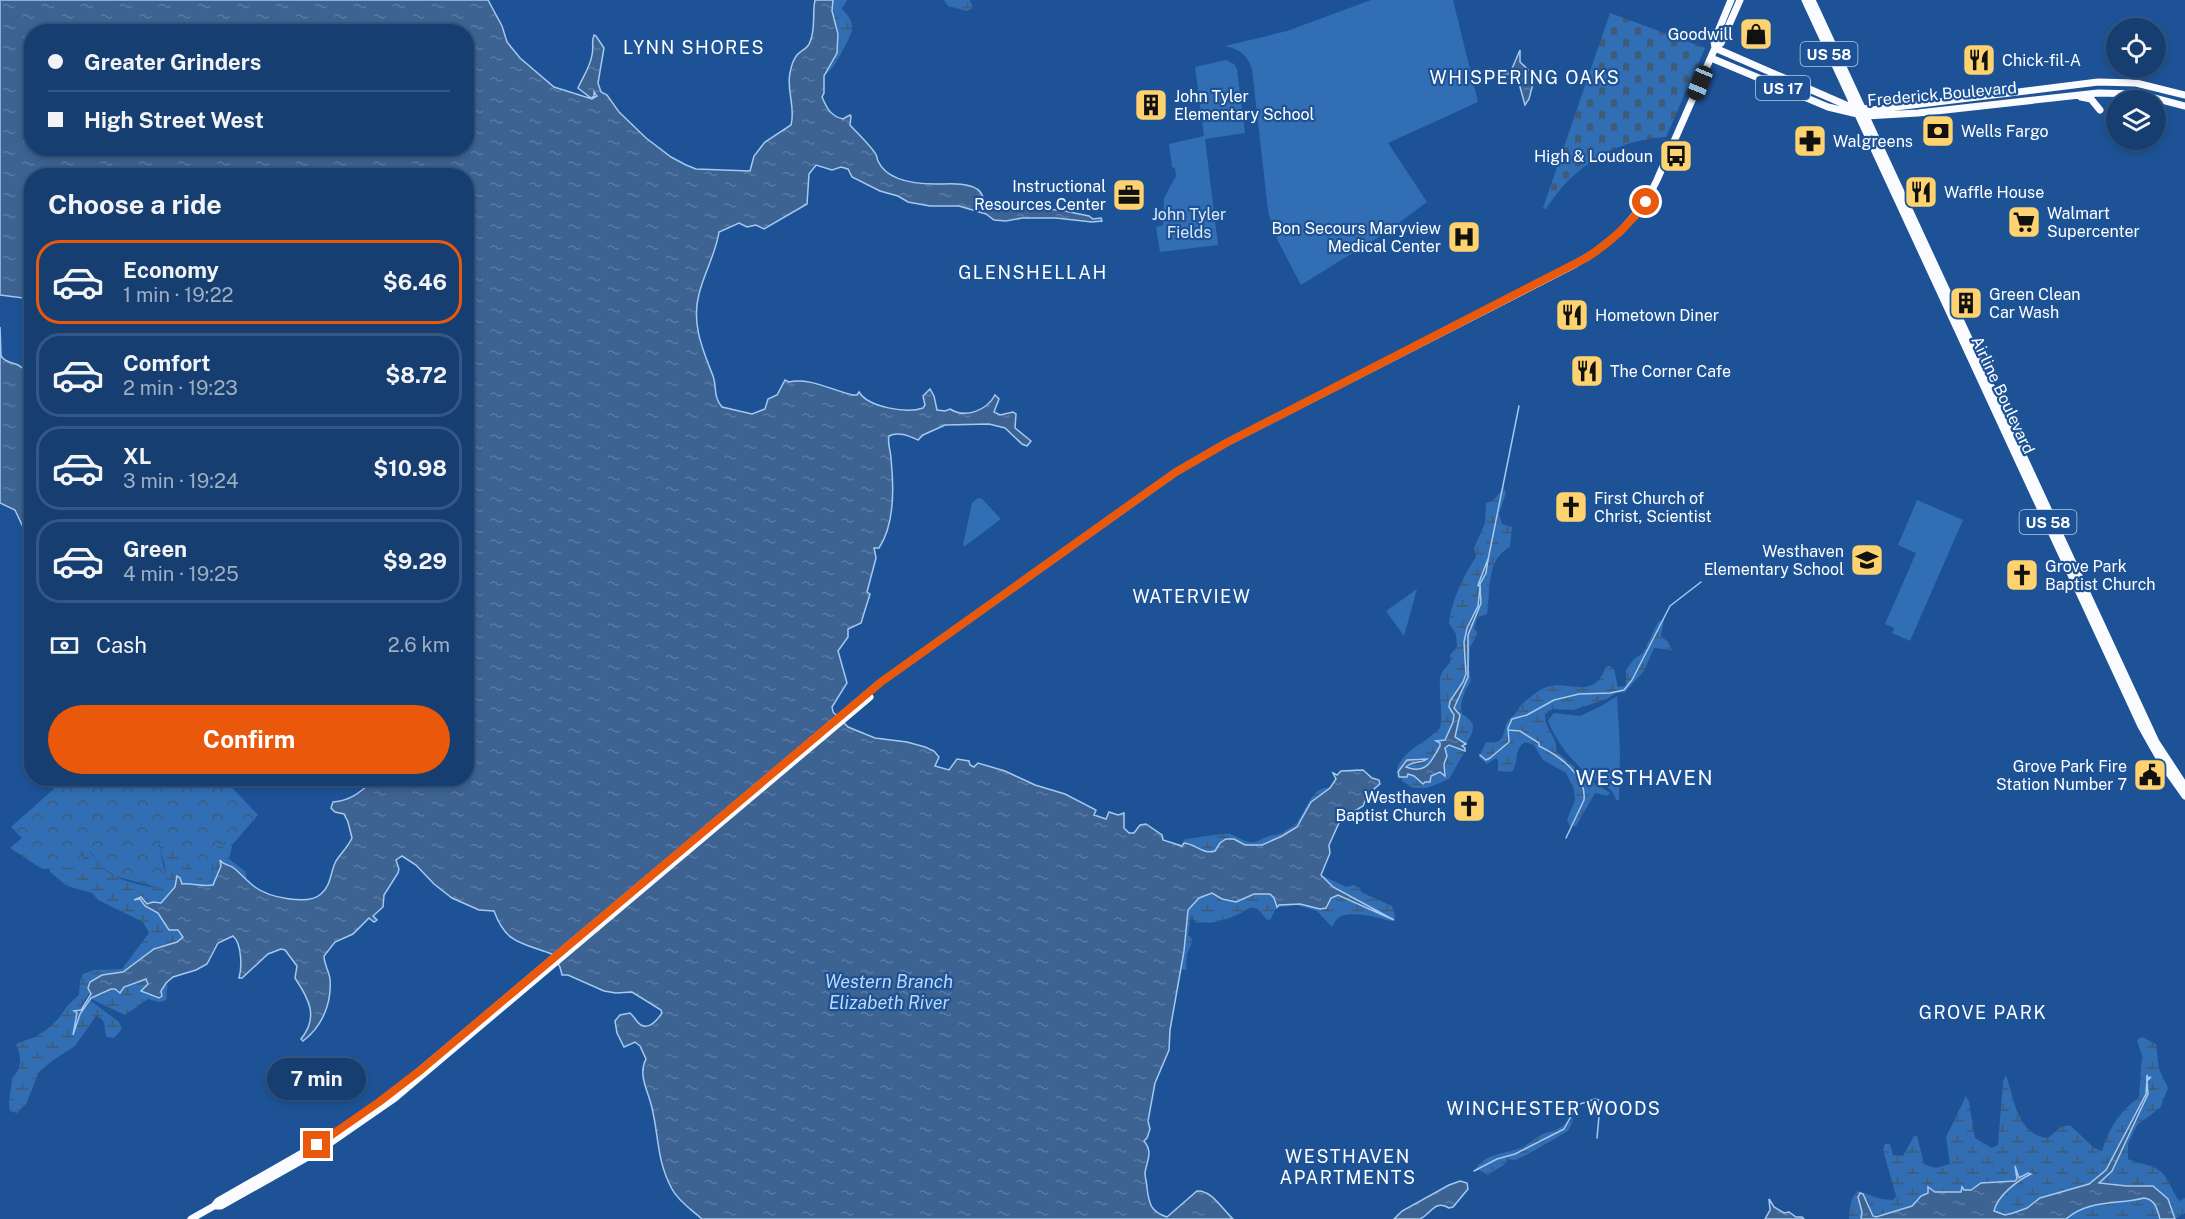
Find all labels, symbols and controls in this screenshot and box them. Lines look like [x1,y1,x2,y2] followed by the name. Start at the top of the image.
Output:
[1738,16,1774,52] shop icon: Goodwill
[2106,18,2166,150] map controls
[2106,18,2166,78] button: locate
[1668,25,1733,44] place label: Goodwill
[623,37,765,58] district label: LYNN SHORES
[1800,42,1858,66] road number: US 58
[1961,42,1997,78] restaurant icon: Chick-fil-A
[84,49,261,75] text: Greater Grinders
[2002,51,2081,70] place label: Chick-fil-A
[1685,63,1715,103] car
[1430,67,1620,88] district label: WHISPERING OAKS
[1756,76,1810,100] road number: US 17
[1866,78,2018,110] street label: Frederick Boulevard
[1133,87,1169,123] building icon: John Tyler Elementary School
[1174,87,1315,124] place label: John Tyler Elementary School
[2106,90,2166,150] button: layers
[84,107,264,133] text: High Street West
[1920,113,1956,149] bank icon: Wells Fargo
[1961,122,2049,141] place label: Wells Fargo
[1792,123,1828,159] pharmacy icon: Walgreens
[1833,132,1913,151] place label: Walgreens
[1658,138,1694,174] bus stop icon: High & Loudoun
[1534,147,1653,166] place label: High & Loudoun
[1903,174,1939,210] restaurant icon: Waffle House
[974,177,1106,214] place label: Instructional Resources Center
[1111,177,1147,213] office icon: Instructional Resources Center
[1944,183,2044,202] place label: Waffle House
[48,188,222,220] text: Choose a ride
[1632,188,1659,215] route start
[2006,204,2042,240] supermarket icon: Walmart Supercenter
[2047,204,2140,241] place label: Walmart Supercenter
[1152,205,1226,242] park label: John Tyler Fields
[1271,219,1442,256] place label: Bon Secours Maryview Medical Center
[1446,219,1482,255] hospital icon: Bon Secours Maryview Medical Center
[51,255,105,309] icon: car
[123,257,219,283] text: Economy
[958,262,1108,283] district label: GLENSHELLAH
[383,269,447,295] text: $6.46
[123,283,233,307] text: 1 min · 19:22
[1948,285,1984,321] building icon: Green Clean Car Wash
[1989,285,2081,322] place label: Green Clean Car Wash
[1554,297,1590,333] restaurant icon: Hometown Diner
[1595,306,1719,325] place label: Hometown Diner
[1967,333,2039,457] street label: Airline Boulevard
[51,348,105,402] icon: car
[123,350,210,376] text: Comfort
[1569,353,1605,389] restaurant icon: The Corner Cafe
[385,362,447,388] text: $8.72
[1610,362,1731,381] place label: The Corner Cafe
[123,376,238,400] text: 2 min · 19:23
[51,441,105,495] icon: car
[123,443,151,469] text: XL
[373,455,447,481] text: $10.98
[123,469,239,493] text: 3 min · 19:24
[1553,489,1589,525] church icon: First Church of Christ, Scientist
[1594,489,1712,526] place label: First Church of Christ, Scientist
[2020,510,2076,534] road number: US 58
[51,534,105,588] icon: car
[123,536,187,562] text: Green
[1704,542,1844,579] place label: Westhaven Elementary School
[1849,542,1885,578] school or university icon: Westhaven Elementary School
[383,548,447,574] text: $9.29
[2004,557,2040,593] church icon: Grove Park Baptist Church
[2045,557,2156,594] place label: Grove Park Baptist Church
[123,562,239,586] text: 4 min · 19:25
[1132,586,1252,607] district label: WATERVIEW
[48,629,81,662] icon: cash
[96,632,147,658] text: Cash
[388,633,450,657] text: 2.6 km
[48,705,450,774] button: Confirm
[1996,757,2127,794] place label: Grove Park Fire Station Number 7
[2132,757,2168,793] public building icon: Grove Park Fire Station Number 7
[1576,766,1714,790] district label: WESTHAVEN
[1335,788,1446,825] place label: Westhaven Baptist Church
[1451,788,1487,824] church icon: Westhaven Baptist Church
[825,971,953,1013] water label: Western Branch Elizabeth River
[1919,1002,2047,1023] district label: GROVE PARK
[268,1058,366,1100] callout: 7 min
[290,1067,343,1091] text: 7 min
[1447,1098,1661,1119] district label: WINCHESTER WOODS
[303,1131,330,1158] route end
[1279,1146,1417,1188] district label: WESTHAVEN APARTMENTS

